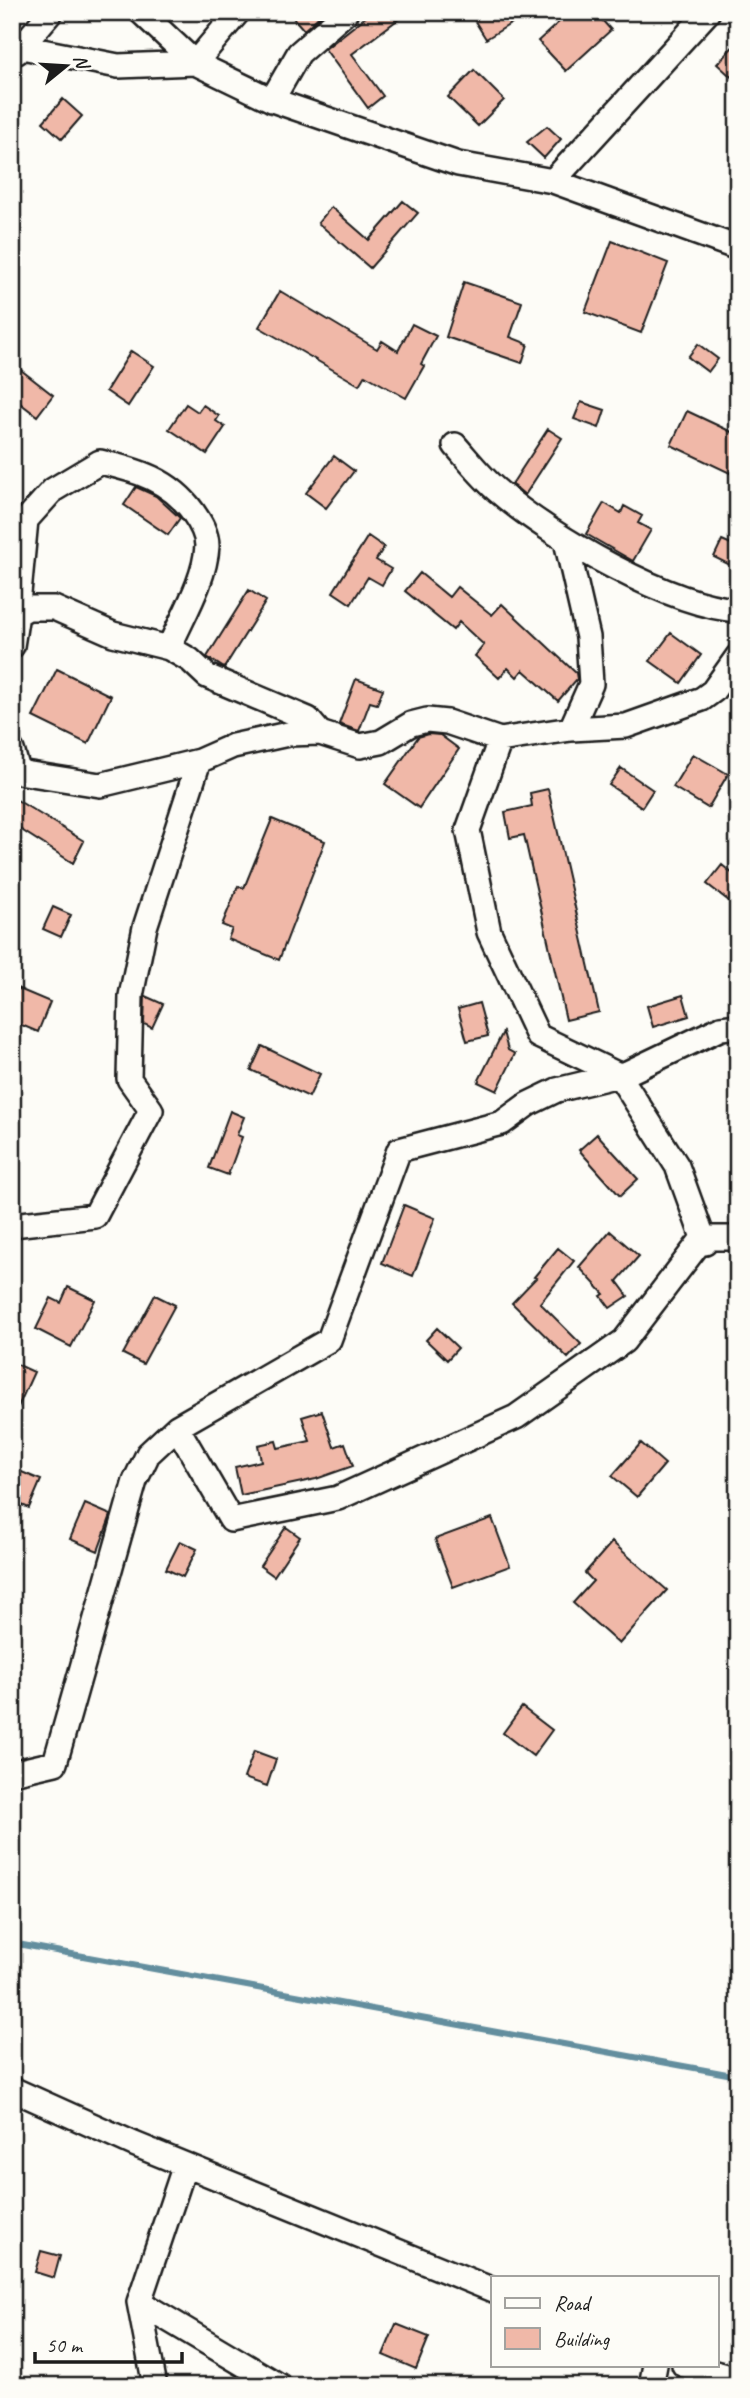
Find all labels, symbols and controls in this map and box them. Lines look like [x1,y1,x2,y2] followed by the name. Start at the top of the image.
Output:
[32,32,102,102] north arrow
[68,52,95,73] text: N
[491,2276,718,2366] legend
[554,2290,593,2316] text: Road
[35,2321,182,2365] scale bar
[554,2326,611,2352] text: Building
[46,2332,84,2358] text: 50 m

